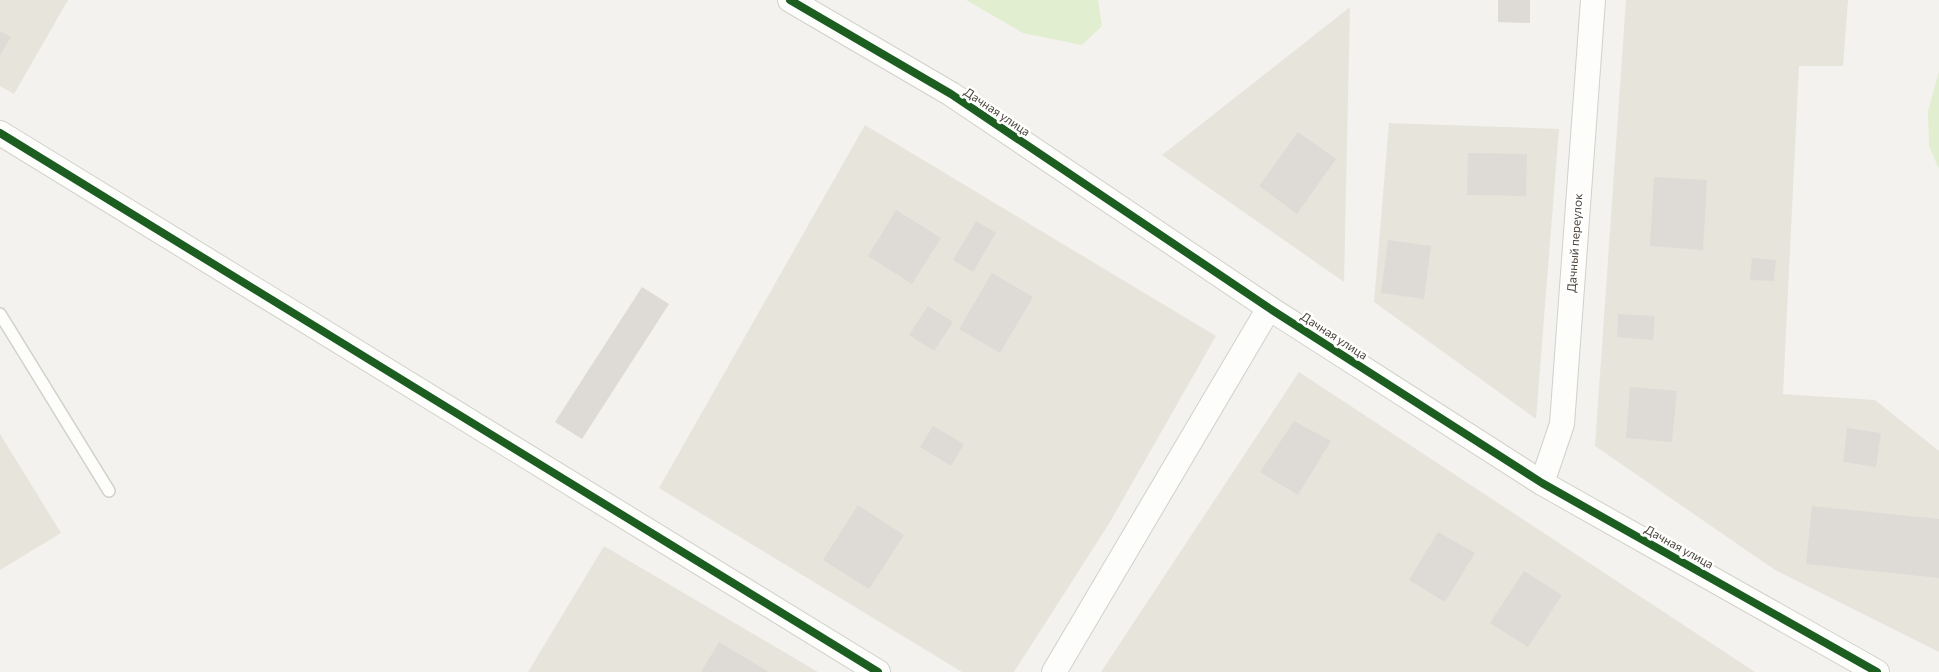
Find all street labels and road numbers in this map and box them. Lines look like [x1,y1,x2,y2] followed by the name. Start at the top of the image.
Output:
[962,84,1033,138] street label: Дачная улица
[1564,192,1584,293] street label: Дачный переулок
[1299,308,1370,362] street label: Дачная улица
[1643,521,1716,571] street label: Дачная улица

